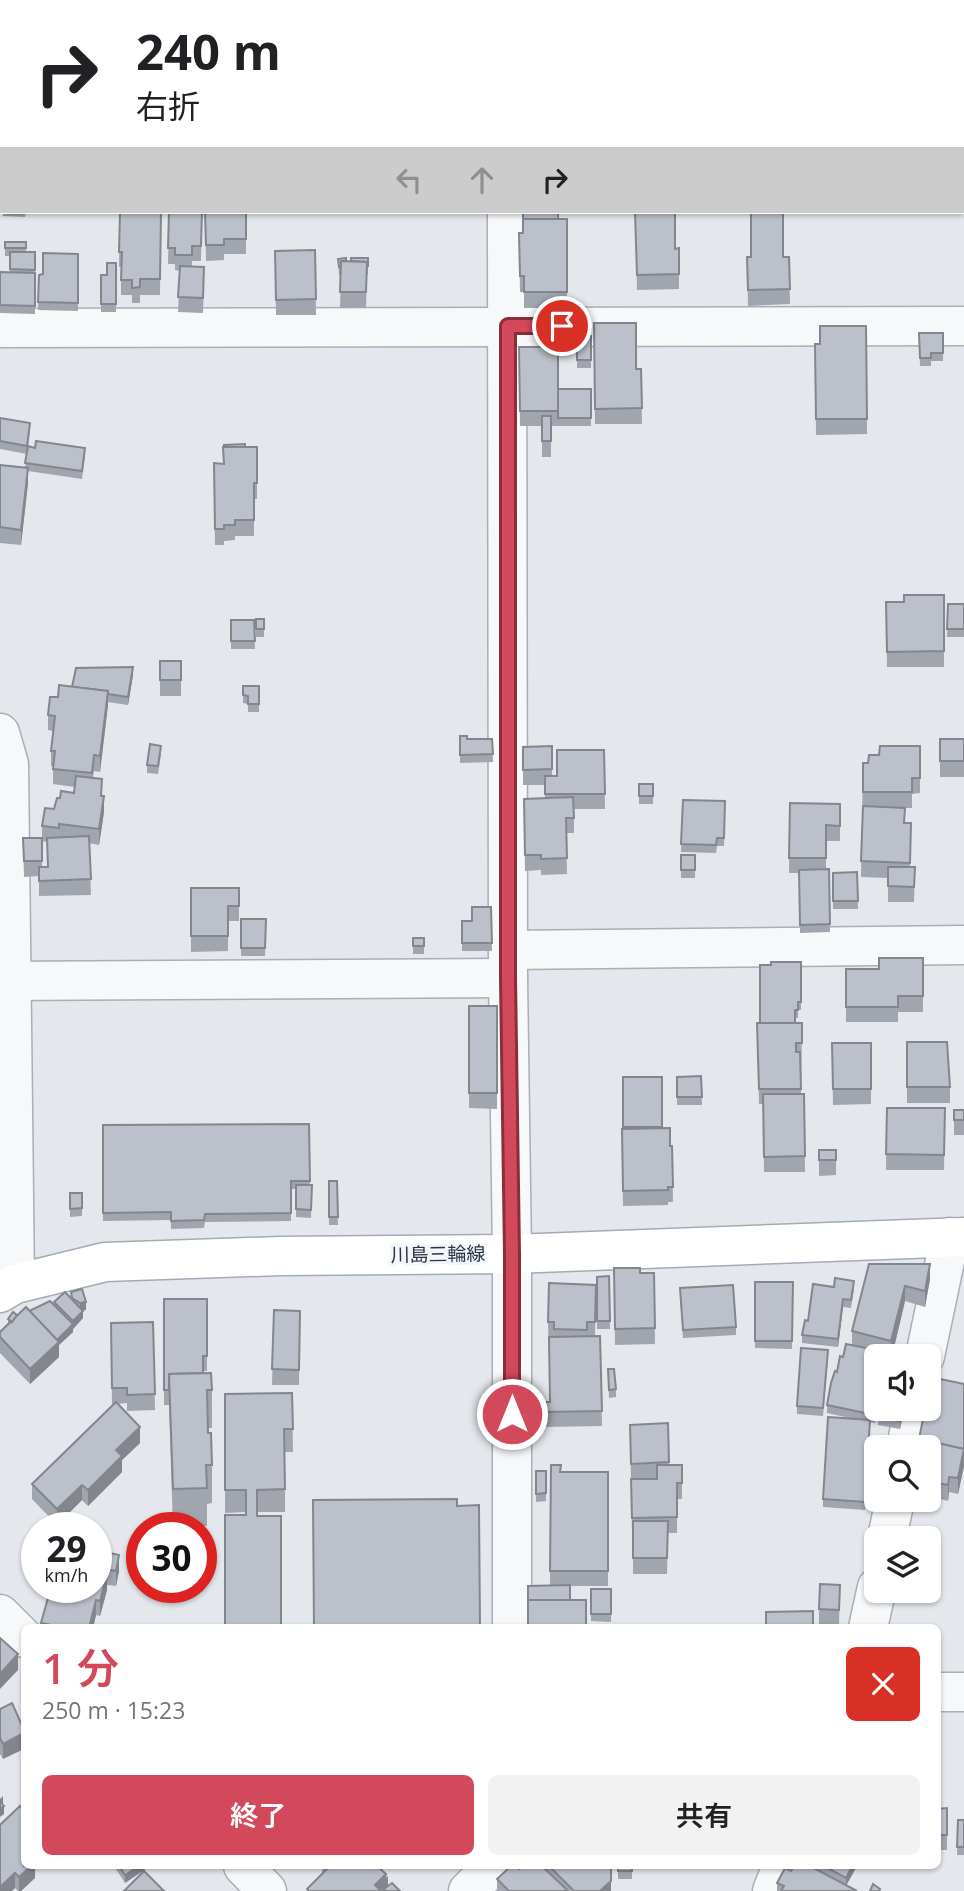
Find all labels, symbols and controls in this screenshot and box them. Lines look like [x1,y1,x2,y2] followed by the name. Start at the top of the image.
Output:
[136,18,281,84] text: 240 m
[21,28,112,119] icon: right
[136,84,200,127] text: 右折
[390,161,428,199] icon: left
[463,161,501,199] icon: ahead
[536,161,574,199] icon: right
[532,296,592,356] pin
[543,307,581,345] icon: arrive
[390,1240,486,1268] street label: 川島三輪線
[864,1344,941,1603] map controls
[864,1344,941,1421] button: sound
[475,1377,549,1451] position arrow
[864,1435,941,1512] button: search
[126,1512,217,1603] speed limit sign: 30
[46,1525,87,1572] text: 29
[864,1526,941,1603] button: layers
[45,1563,88,1587] text: km/h
[42,1639,119,1696] text: 1 分
[846,1647,920,1721] button: close
[42,1694,185,1726] text: 250 m · 15:23
[42,1775,474,1855] button: 終了
[488,1775,920,1855] button: 共有

